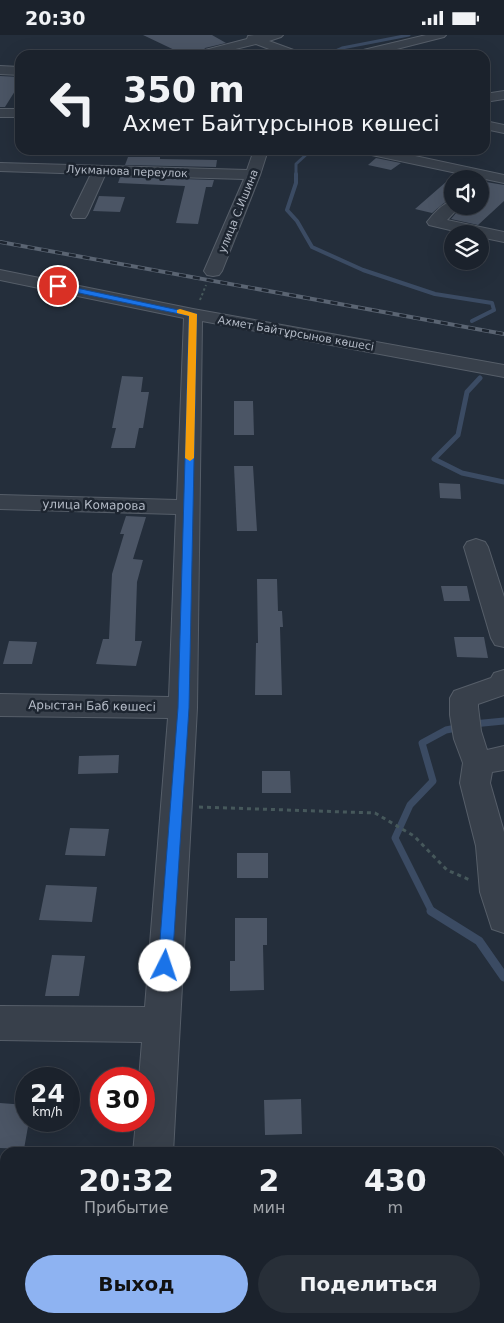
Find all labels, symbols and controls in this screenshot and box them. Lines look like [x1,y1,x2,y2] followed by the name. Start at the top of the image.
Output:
[25,7,85,29] text: 20:30
[40,70,105,135] icon: left
[123,70,245,110] text: 350 m
[123,111,440,136] text: Ахмет Байтұрсынов көшесі
[66,163,188,180] street label: Лукманова переулок
[216,168,261,255] street label: улица С.Ишина
[444,170,489,270] map controls
[444,170,489,215] button: sound
[444,225,489,270] button: layers
[37,265,79,307] pin
[44,272,72,300] icon: arrive
[217,313,375,354] street label: Ахмет Байтұрсынов көшесі
[42,497,146,513] street label: улица Комарова
[28,698,156,714] street label: Арыстан Баб көшесі
[138,939,190,991] position arrow
[90,1067,155,1132] speed limit sign: 30
[30,1079,65,1108] text: 24
[32,1105,63,1119] text: km/h
[78,1163,174,1198] text: 20:32
[259,1163,279,1198] text: 2
[364,1163,427,1198] text: 430
[84,1198,169,1217] text: Прибытие
[252,1198,285,1217] text: мин
[387,1198,403,1217] text: m
[25,1255,248,1313] button: Выход
[258,1255,480,1313] button: Поделиться

